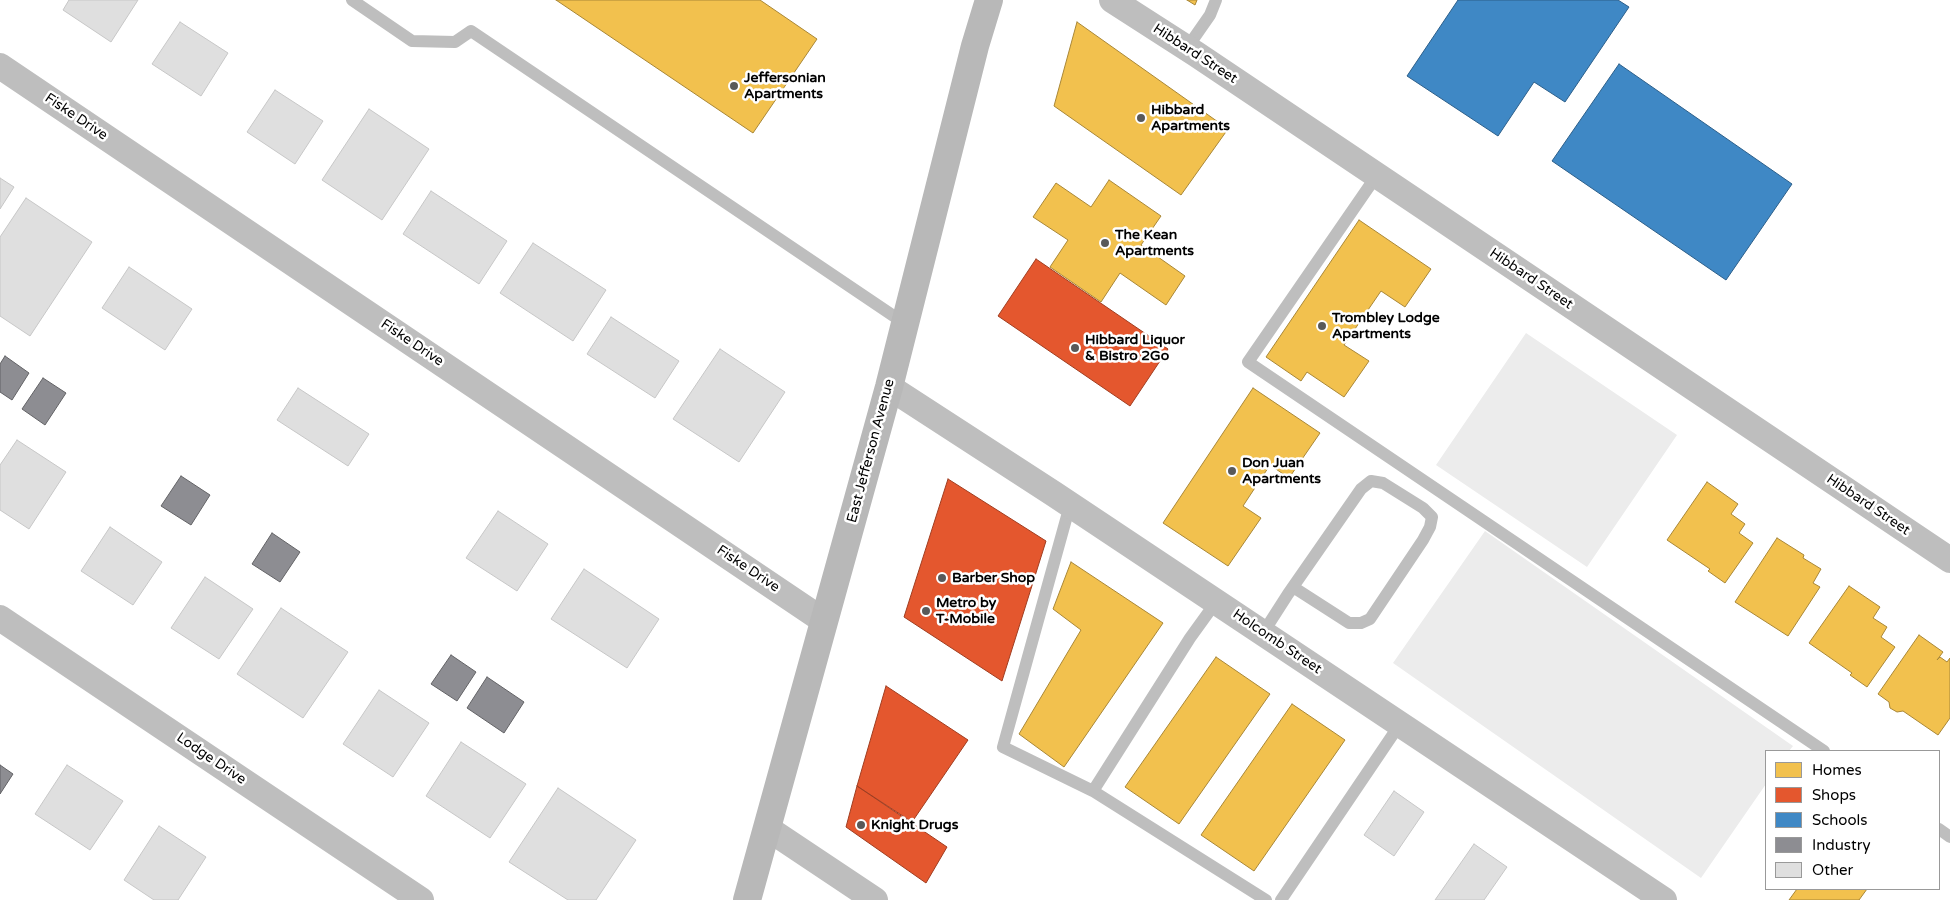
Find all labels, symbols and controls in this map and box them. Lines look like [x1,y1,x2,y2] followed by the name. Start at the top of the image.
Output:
[1150,21,1240,87] street label: Hibbard Street
[744,70,826,102] place label: Jeffersonian Apartments
[728,80,740,92] marker: Jeffersonian Apartments
[41,90,111,144] street label: Fiske Drive
[1151,102,1230,134] place label: Hibbard Apartments
[1135,112,1147,124] marker: Hibbard Apartments
[1115,227,1194,260] place label: The Kean Apartments
[1099,237,1111,249] marker: The Kean Apartments
[1486,245,1576,313] street label: Hibbard Street
[1332,310,1440,342] place label: Trombley Lodge Apartments
[377,316,447,370] street label: Fiske Drive
[1316,320,1328,332] marker: Trombley Lodge Apartments
[1085,332,1185,364] place label: Hibbard Liquor & Bistro 2Go
[1069,342,1081,354] marker: Hibbard Liquor & Bistro 2Go
[844,377,898,525] street label: East Jefferson Avenue
[1242,455,1321,488] place label: Don Juan Apartments
[1226,465,1238,477] marker: Don Juan Apartments
[1823,471,1913,539] street label: Hibbard Street
[713,542,783,596] street label: Fiske Drive
[952,570,1035,586] place label: Barber Shop
[936,572,948,584] marker: Barber Shop
[936,595,996,628] place label: Metro by T-Mobile
[920,605,932,617] marker: Metro by T-Mobile
[1229,606,1325,678] street label: Holcomb Street
[173,730,249,788] street label: Lodge Drive
[1765,750,1940,890] legend
[1812,761,1862,779] text: Homes
[1812,786,1856,804] text: Shops
[1812,811,1868,829] text: Schools
[871,817,958,833] place label: Knight Drugs
[855,819,867,831] marker: Knight Drugs
[1812,836,1871,854] text: Industry
[1812,861,1853,879] text: Other

